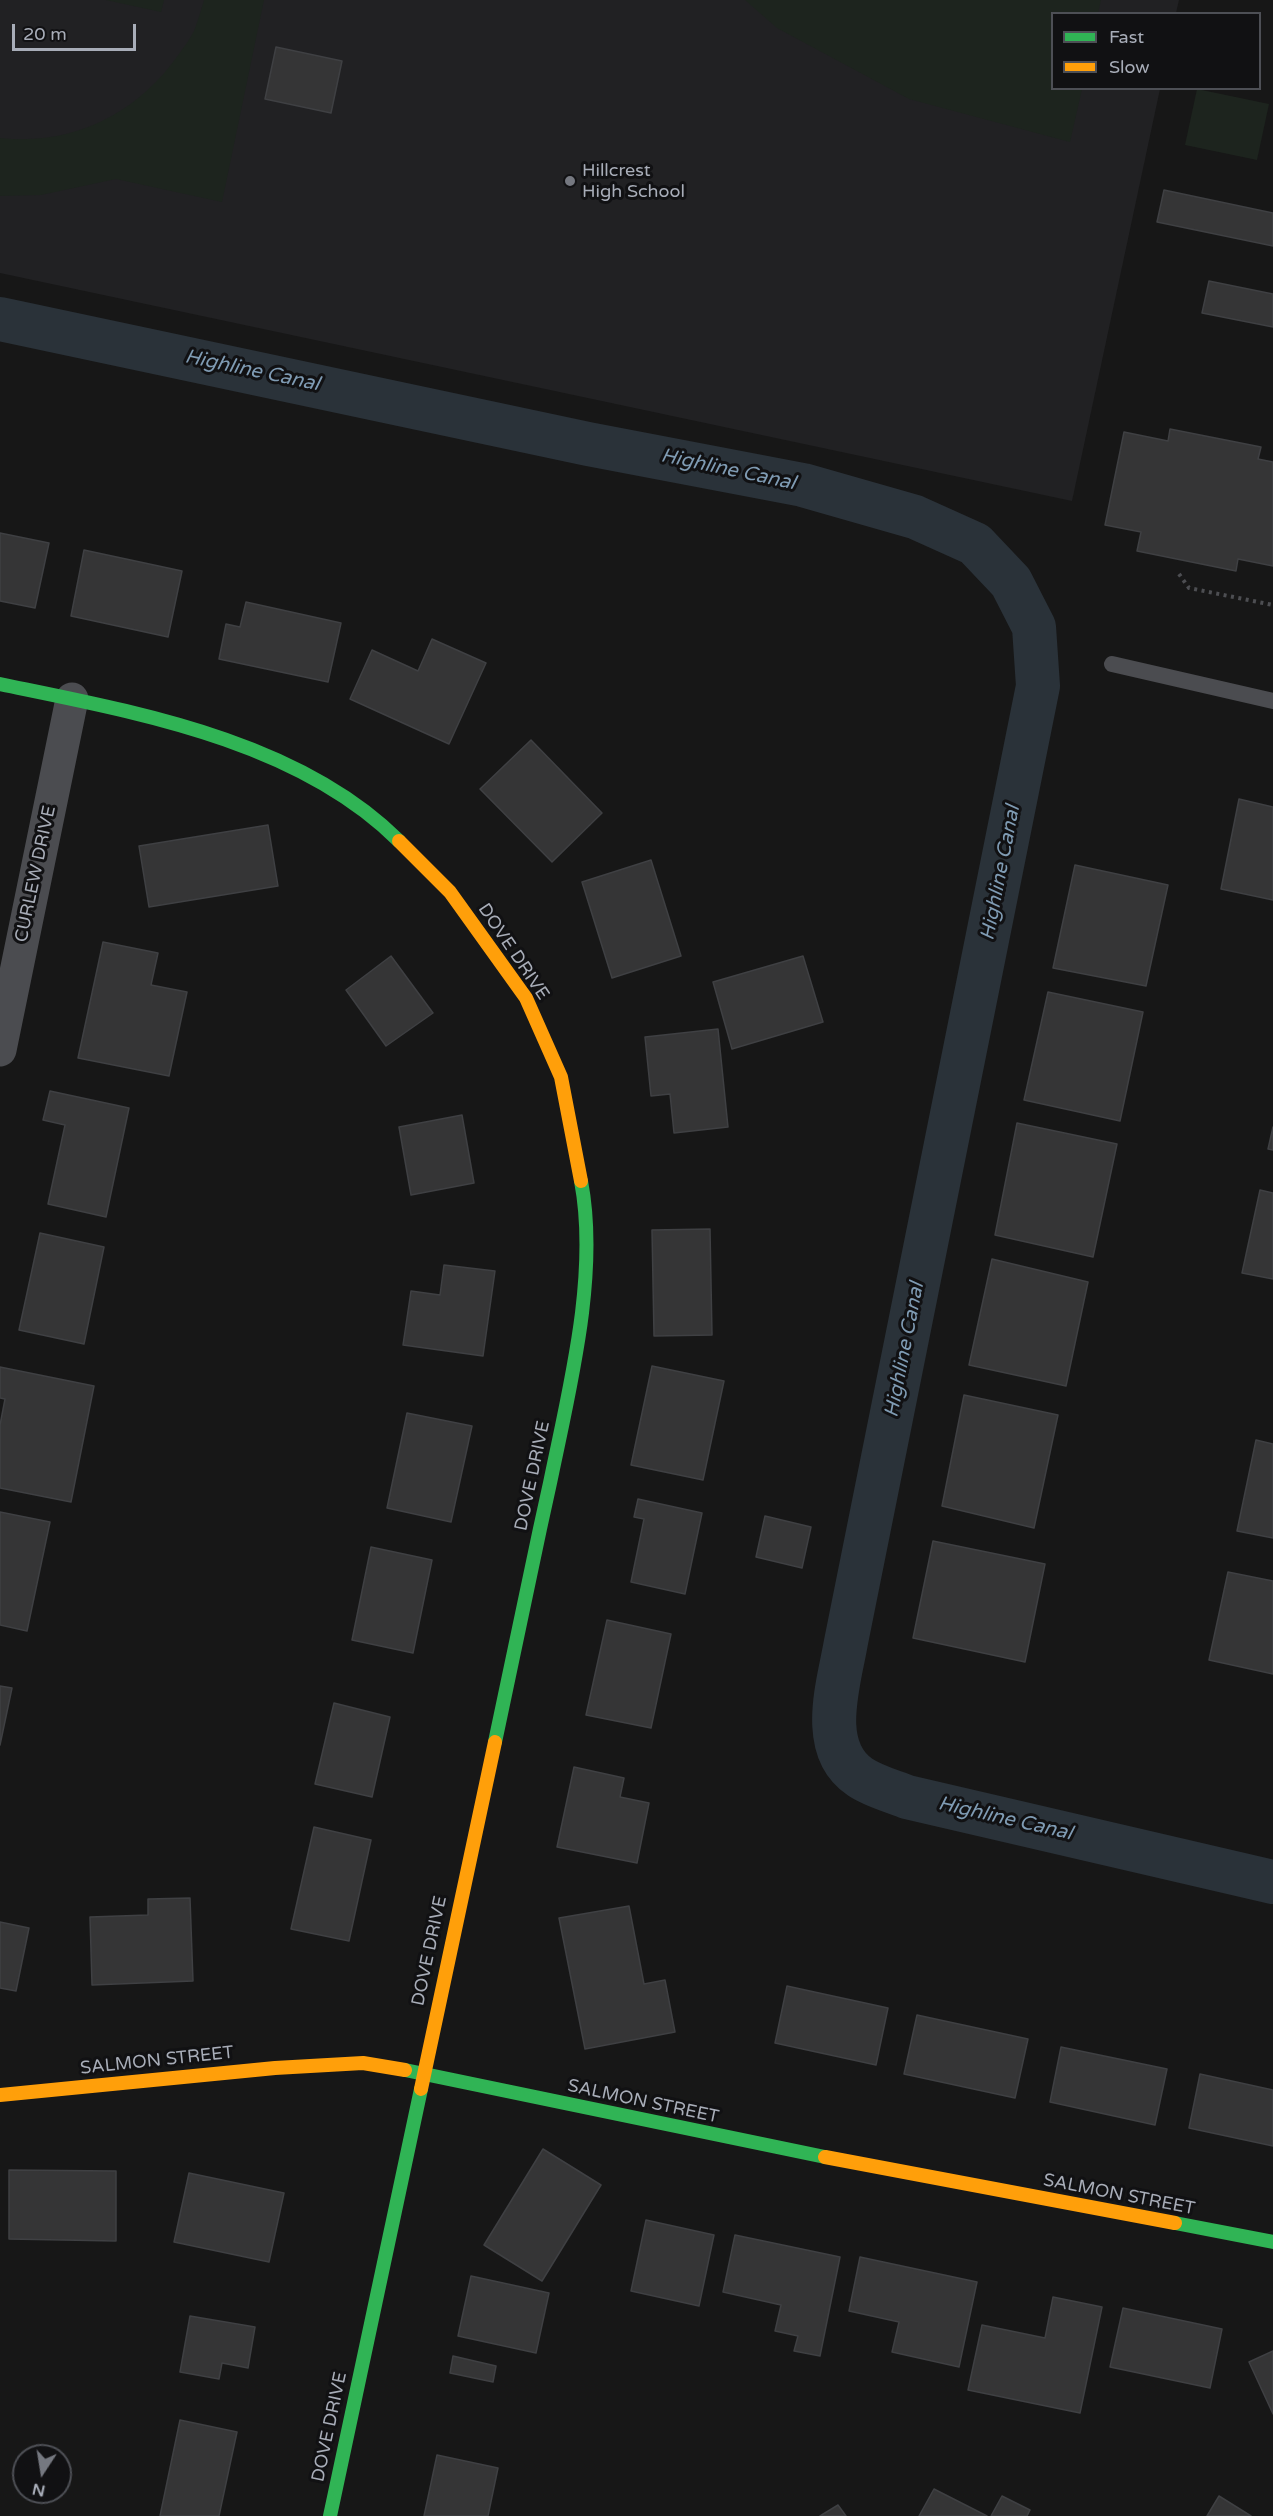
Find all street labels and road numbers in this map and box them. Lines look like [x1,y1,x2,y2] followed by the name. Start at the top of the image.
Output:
[11,804,61,944] street label: CURLEW DRIVE
[473,900,553,1004] street label: DOVE DRIVE
[511,1419,555,1533] street label: DOVE DRIVE
[408,1894,452,2008] street label: DOVE DRIVE
[79,2042,235,2080] street label: SALMON STREET
[565,2075,721,2129] street label: SALMON STREET
[1041,2170,1197,2220] street label: SALMON STREET
[308,2370,352,2484] street label: DOVE DRIVE

